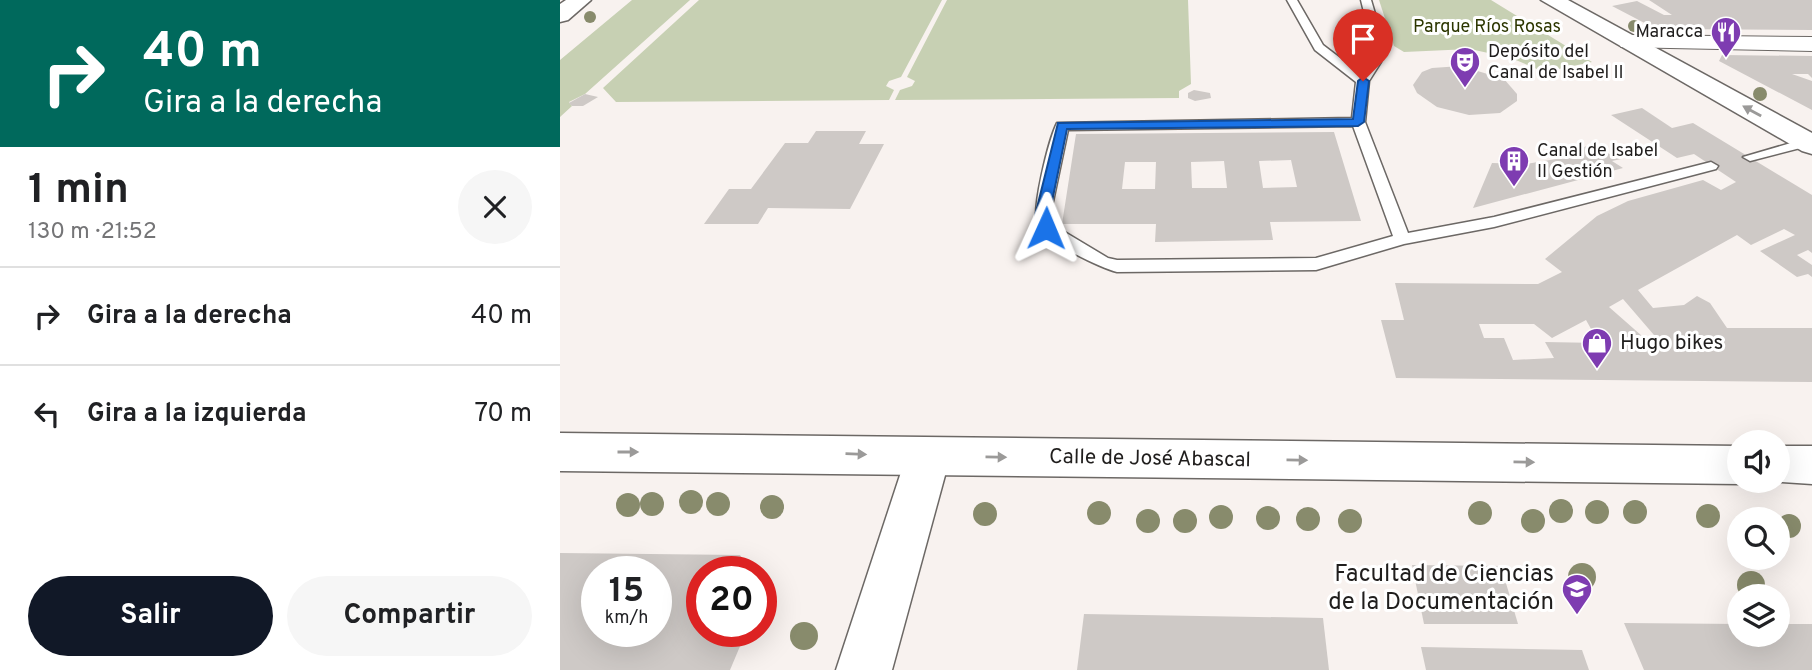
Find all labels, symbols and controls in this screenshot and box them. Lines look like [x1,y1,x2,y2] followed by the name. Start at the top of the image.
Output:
[1333,9,1393,81] pin
[1709,15,1743,59] restaurant icon: Maracca
[1413,16,1561,39] park label: Parque Ríos Rosas
[1344,20,1382,58] icon: arrive
[1636,21,1703,44] place label: Maracca
[143,23,262,85] text: 40 m
[28,28,119,119] icon: right
[1488,41,1624,85] place label: Depósito del Canal de Isabel II
[1448,45,1482,89] theatre icon: Depósito del Canal de Isabel II
[143,84,382,124] text: Gira a la derecha
[1743,105,1762,117] one-way arrow
[1537,140,1658,184] place label: Canal de Isabel II Gestión
[1497,144,1531,188] building icon: Canal de Isabel II Gestión
[28,165,129,218] text: 1 min
[458,170,532,244] button: close
[1009,191,1083,265] position arrow
[28,218,157,247] text: 130 m · 21:52
[28,297,66,335] icon: right
[87,300,292,333] text: Gira a la derecha
[471,300,532,333] text: 40 m
[1580,326,1614,370] shop icon: Hugo bikes
[1620,330,1723,357] place label: Hugo bikes
[28,395,66,433] icon: left
[87,398,306,431] text: Gira a la izquierda
[474,398,532,431] text: 70 m
[1727,430,1790,647] map controls
[1727,430,1790,493] button: sound
[1049,444,1251,474] street label: Calle de José Abascal
[617,446,639,458] one-way arrow
[845,449,867,460] one-way arrow
[985,451,1007,463] one-way arrow
[1286,454,1308,466] one-way arrow
[1513,457,1535,468] one-way arrow
[1727,507,1790,570] button: search
[686,556,777,647] speed limit sign: 20
[1328,560,1554,618] place label: Facultad de Ciencias de la Documentación
[609,570,644,614] text: 15
[1560,572,1594,616] school or university icon: Facultad de Ciencias de la Documentación
[28,576,273,656] button: Salir
[287,576,532,656] button: Compartir
[1727,584,1790,647] button: layers
[605,607,648,630] text: km/h

